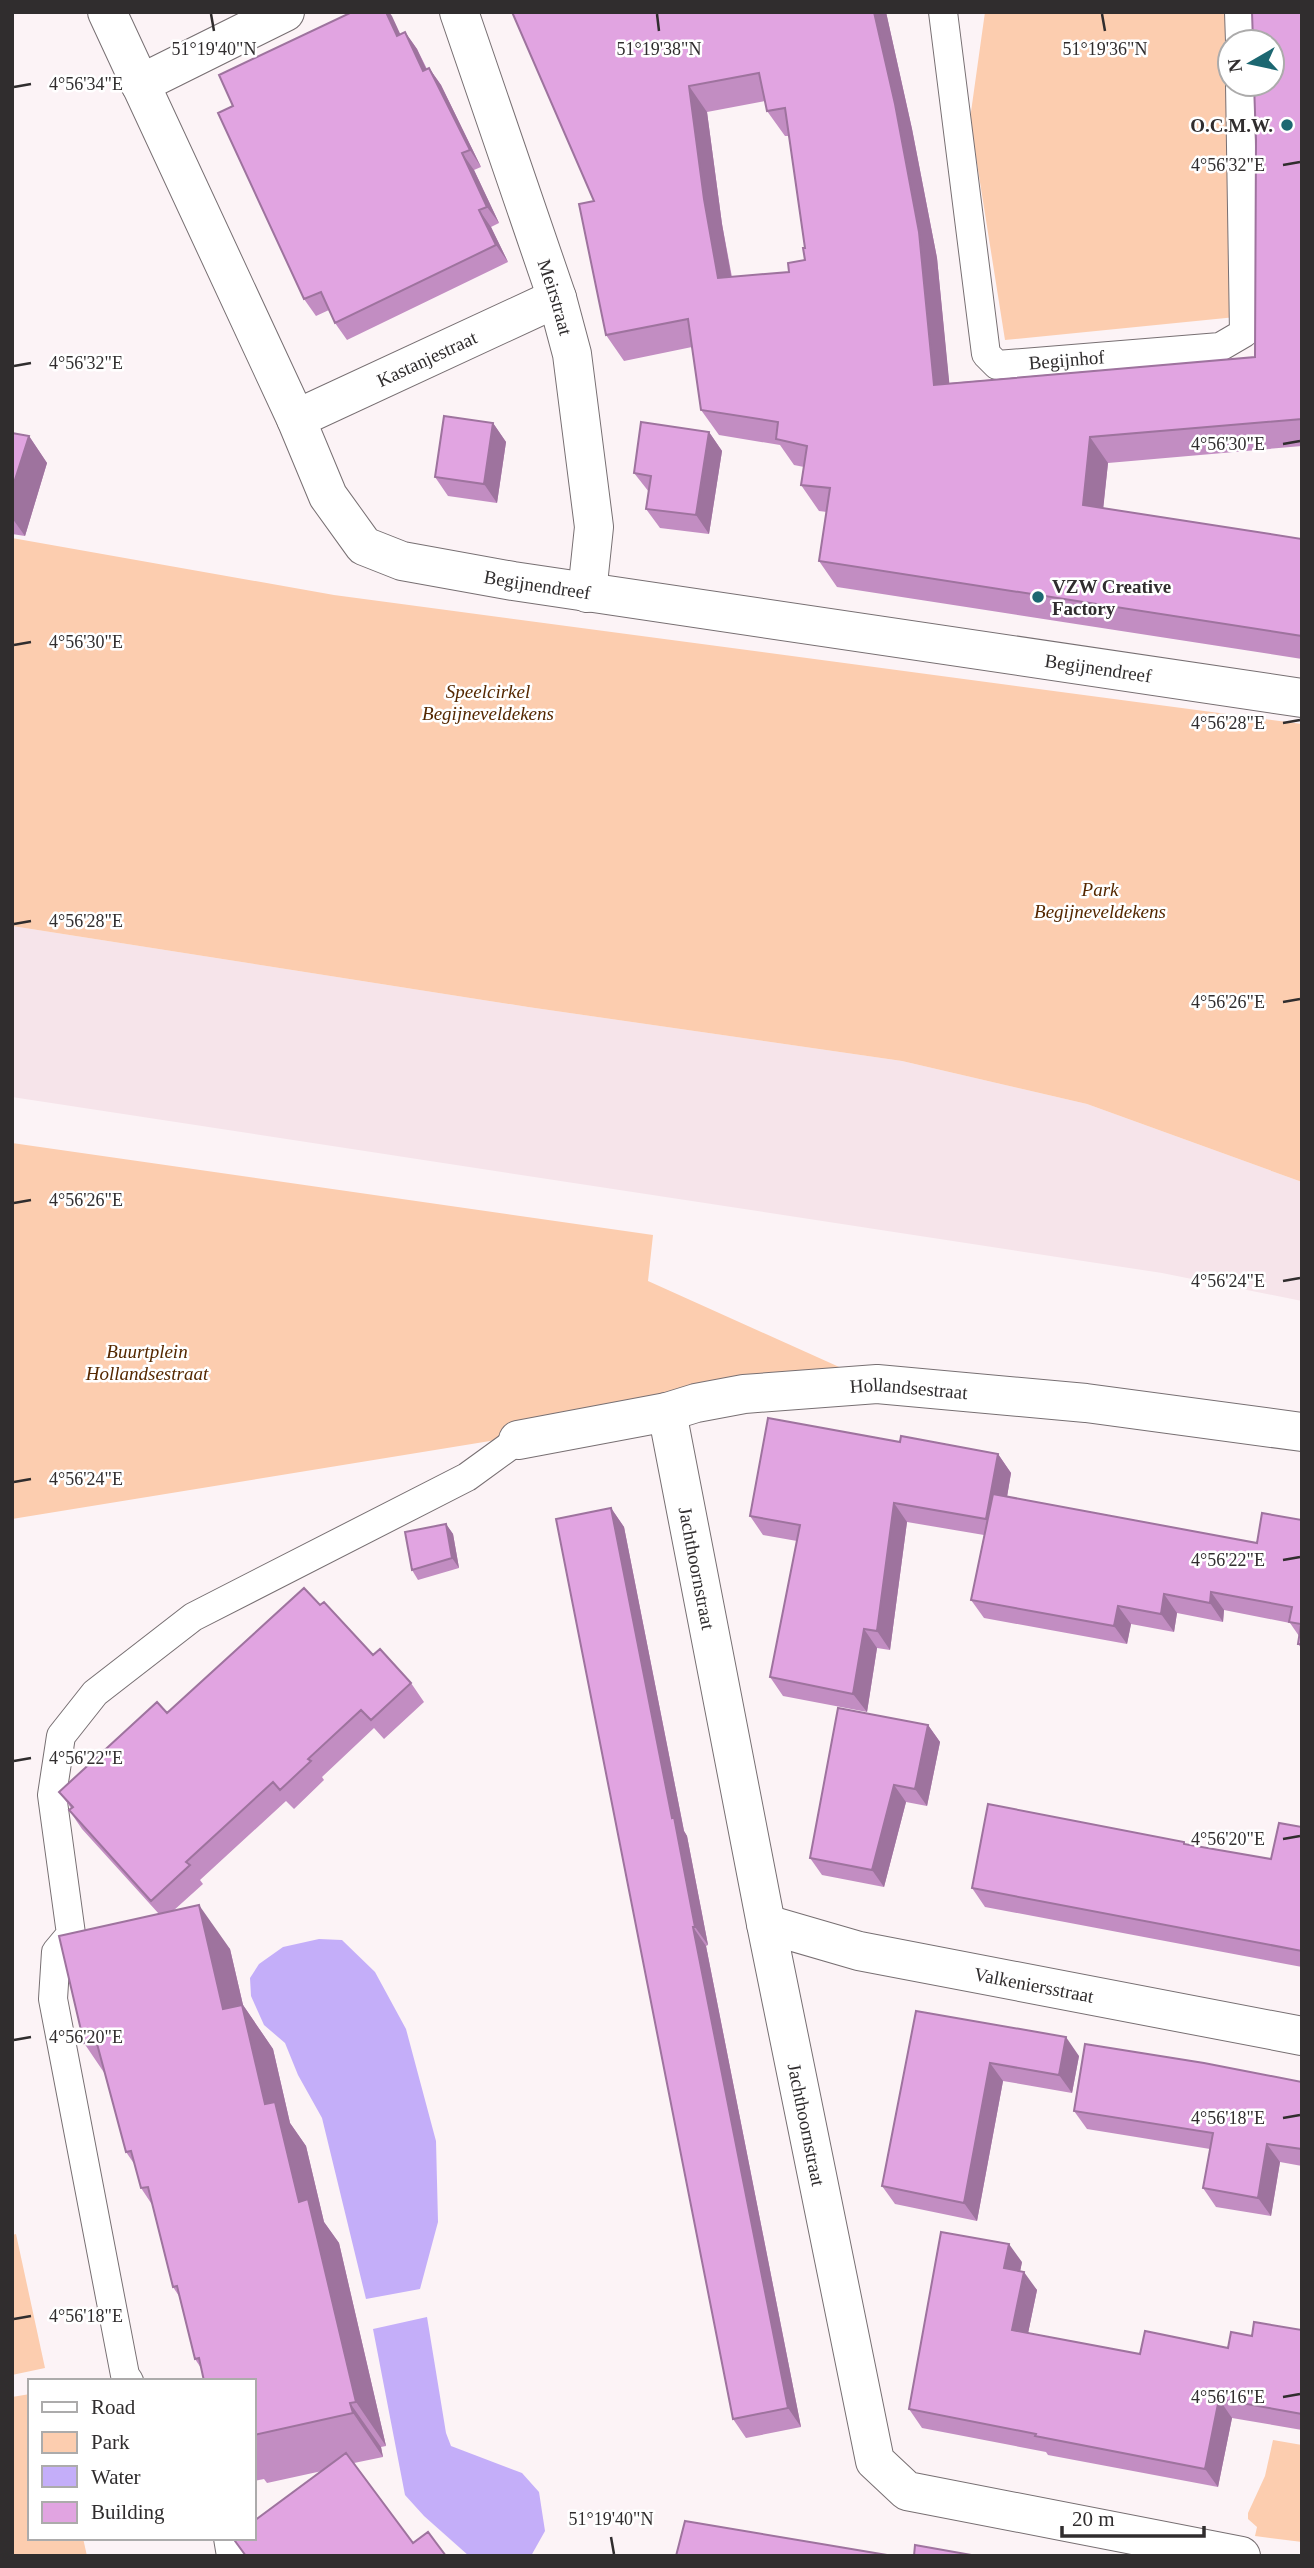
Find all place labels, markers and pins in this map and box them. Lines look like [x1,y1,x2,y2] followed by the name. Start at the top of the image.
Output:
[1190,115,1273,136] place label: O.C.M.W.
[1279,117,1295,133] marker: O.C.M.W.
[1052,576,1171,619] place label: VZW Creative Factory
[1030,589,1046,605] marker: VZW Creative Factory

